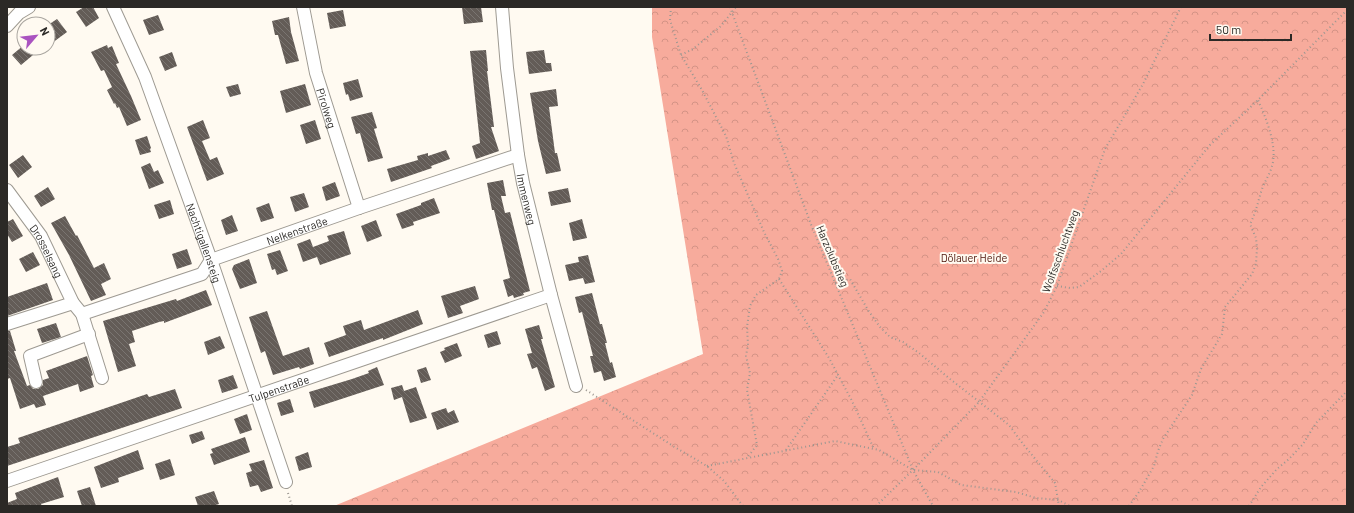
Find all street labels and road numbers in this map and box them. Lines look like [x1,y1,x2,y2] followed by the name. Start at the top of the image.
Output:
[315,86,340,130] street label: Pirolweg
[515,173,540,226] street label: Immenweg
[184,201,225,284] street label: Nachtigallensteig
[1039,208,1081,294] street label: Wolfsschluchtweg
[264,213,329,247] street label: Nelkenstraße
[28,221,66,279] street label: Drosselsang
[814,223,852,289] street label: Harzclubstieg
[247,372,311,404] street label: Tulpenstraße

